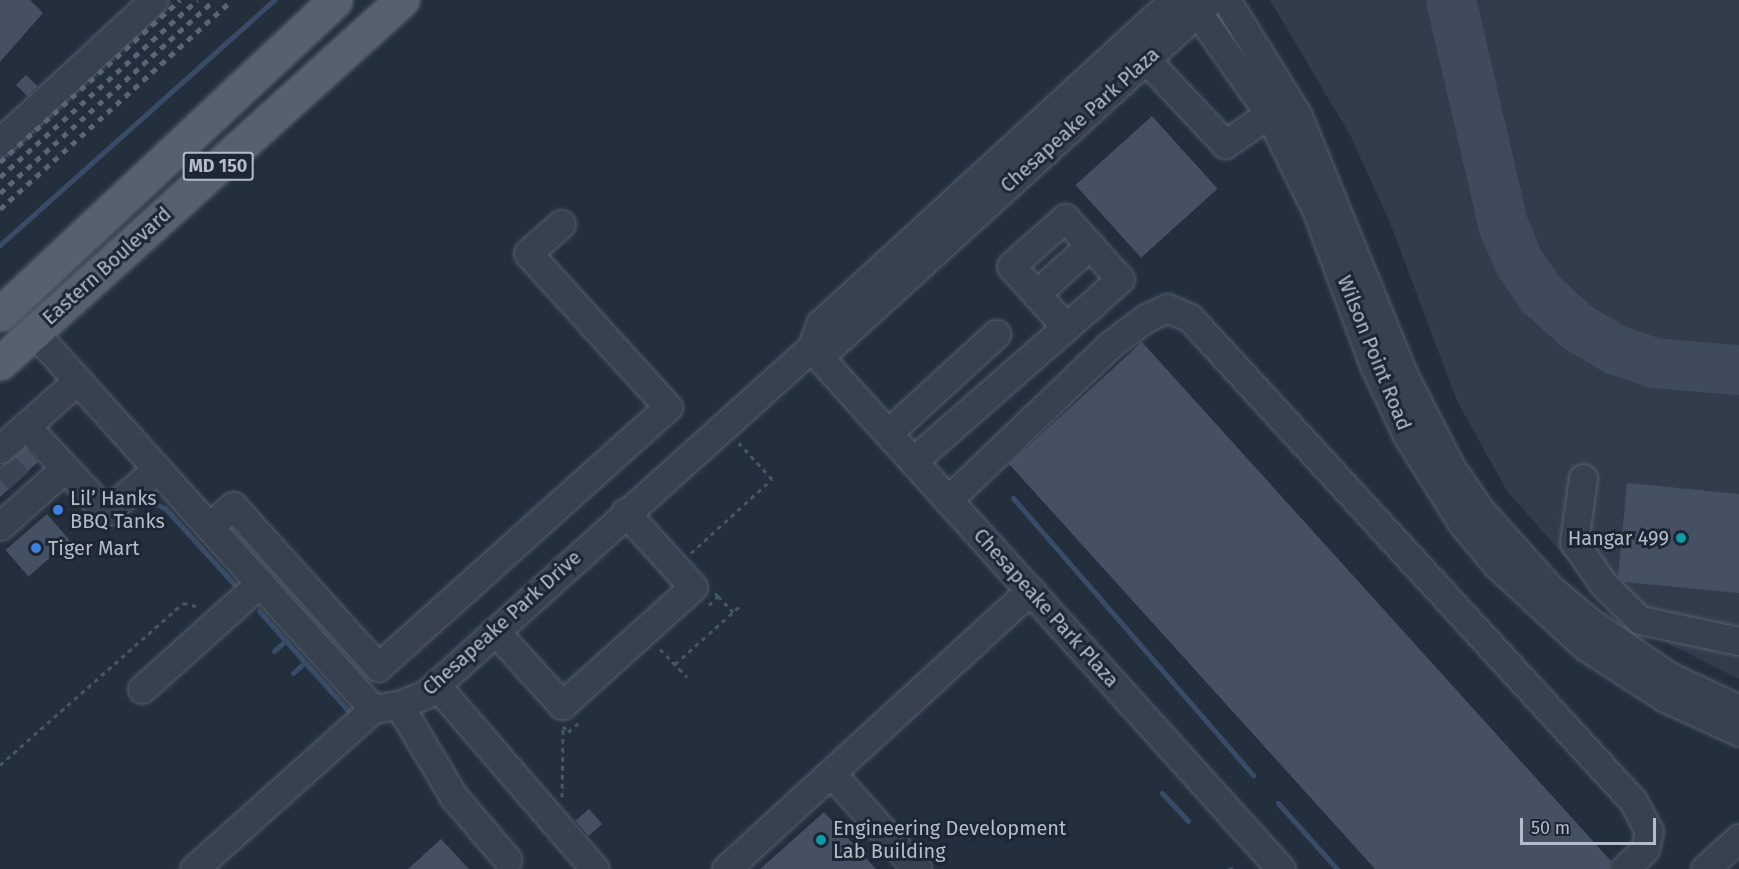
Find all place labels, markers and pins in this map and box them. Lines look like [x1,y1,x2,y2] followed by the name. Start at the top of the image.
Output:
[70,486,165,533] place label: Lil’ Hanks BBQ Tanks
[51,503,65,517] marker: Lil’ Hanks BBQ Tanks
[1568,526,1669,550] place label: Hangar 499
[1674,531,1688,545] marker: Hangar 499
[48,536,139,560] place label: Tiger Mart
[29,541,43,555] marker: Tiger Mart
[833,816,1066,863] place label: Engineering Development Lab Building
[814,833,828,847] marker: Engineering Development Lab Building

